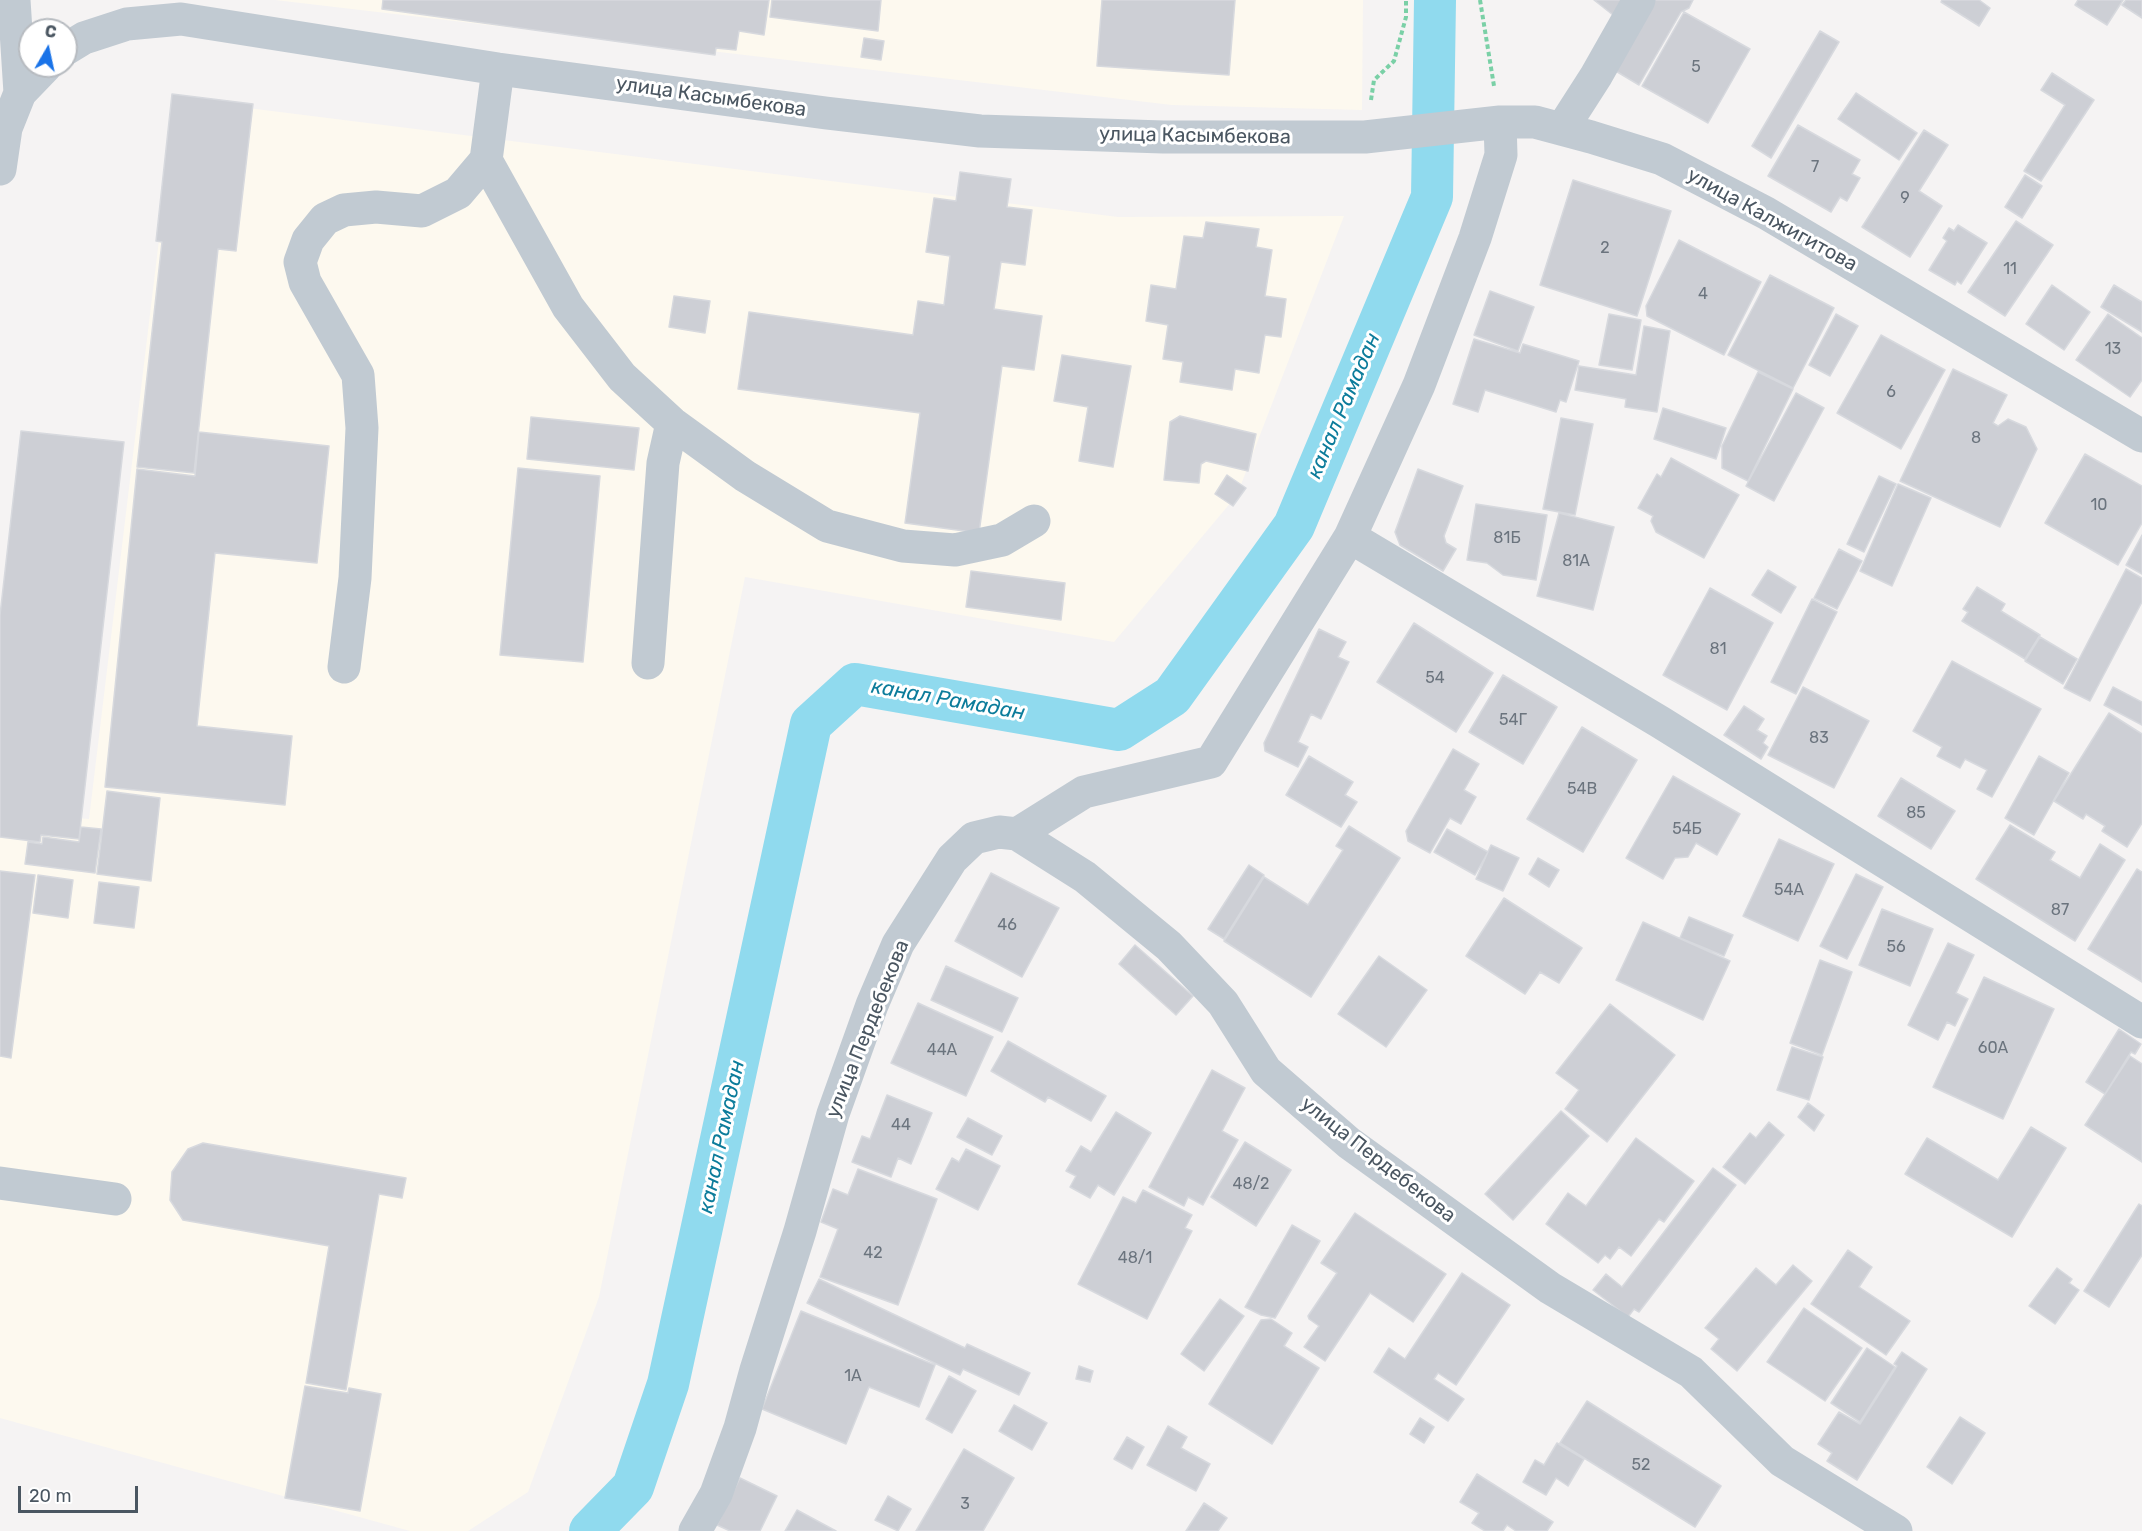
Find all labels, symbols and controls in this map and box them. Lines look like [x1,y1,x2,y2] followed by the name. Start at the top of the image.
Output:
[18,18,78,78] north arrow
[44,21,58,42] text: С
[1691,57,1701,77] house number: 5
[614,72,808,122] street label: улица Касымбекова
[1099,122,1291,150] street label: улица Касымбекова
[1811,157,1819,177] house number: 7
[1683,163,1861,277] street label: улица Калжигитова
[1900,188,1910,208] house number: 9
[1600,238,1610,258] house number: 2
[2003,259,2017,279] house number: 11
[1698,284,1708,304] house number: 4
[1302,329,1386,483] water label: канал Рамадан
[2105,339,2121,359] house number: 13
[1886,382,1896,402] house number: 6
[1971,428,1981,448] house number: 8
[2090,495,2108,515] house number: 10
[1493,528,1521,548] house number: 81Б
[1562,551,1590,571] house number: 81А
[1709,639,1727,659] house number: 81
[1425,668,1445,688] house number: 54
[869,674,1027,726] water label: канал Рамадан
[1499,710,1527,730] house number: 54Г
[1809,728,1829,748] house number: 83
[1567,779,1597,799] house number: 54В
[1906,803,1926,823] house number: 85
[1672,819,1702,839] house number: 54Б
[1774,880,1804,900] house number: 54А
[2051,900,2069,920] house number: 87
[997,915,1017,935] house number: 46
[821,937,915,1121] street label: улица Пердебекова
[1886,937,1906,957] house number: 56
[1978,1038,2008,1058] house number: 60А
[927,1040,957,1060] house number: 44А
[693,1058,751,1216] water label: канал Рамадан
[1296,1092,1460,1228] street label: улица Пердебекова
[891,1115,911,1135] house number: 44
[1233,1174,1269,1194] house number: 48/2
[863,1243,883,1263] house number: 42
[1118,1248,1152,1268] house number: 48/1
[844,1366,862,1386] house number: 1А
[1632,1455,1650,1475] house number: 52
[21,1474,141,1512] scale bar
[29,1485,71,1507] text: 20 m
[960,1494,970,1514] house number: 3

